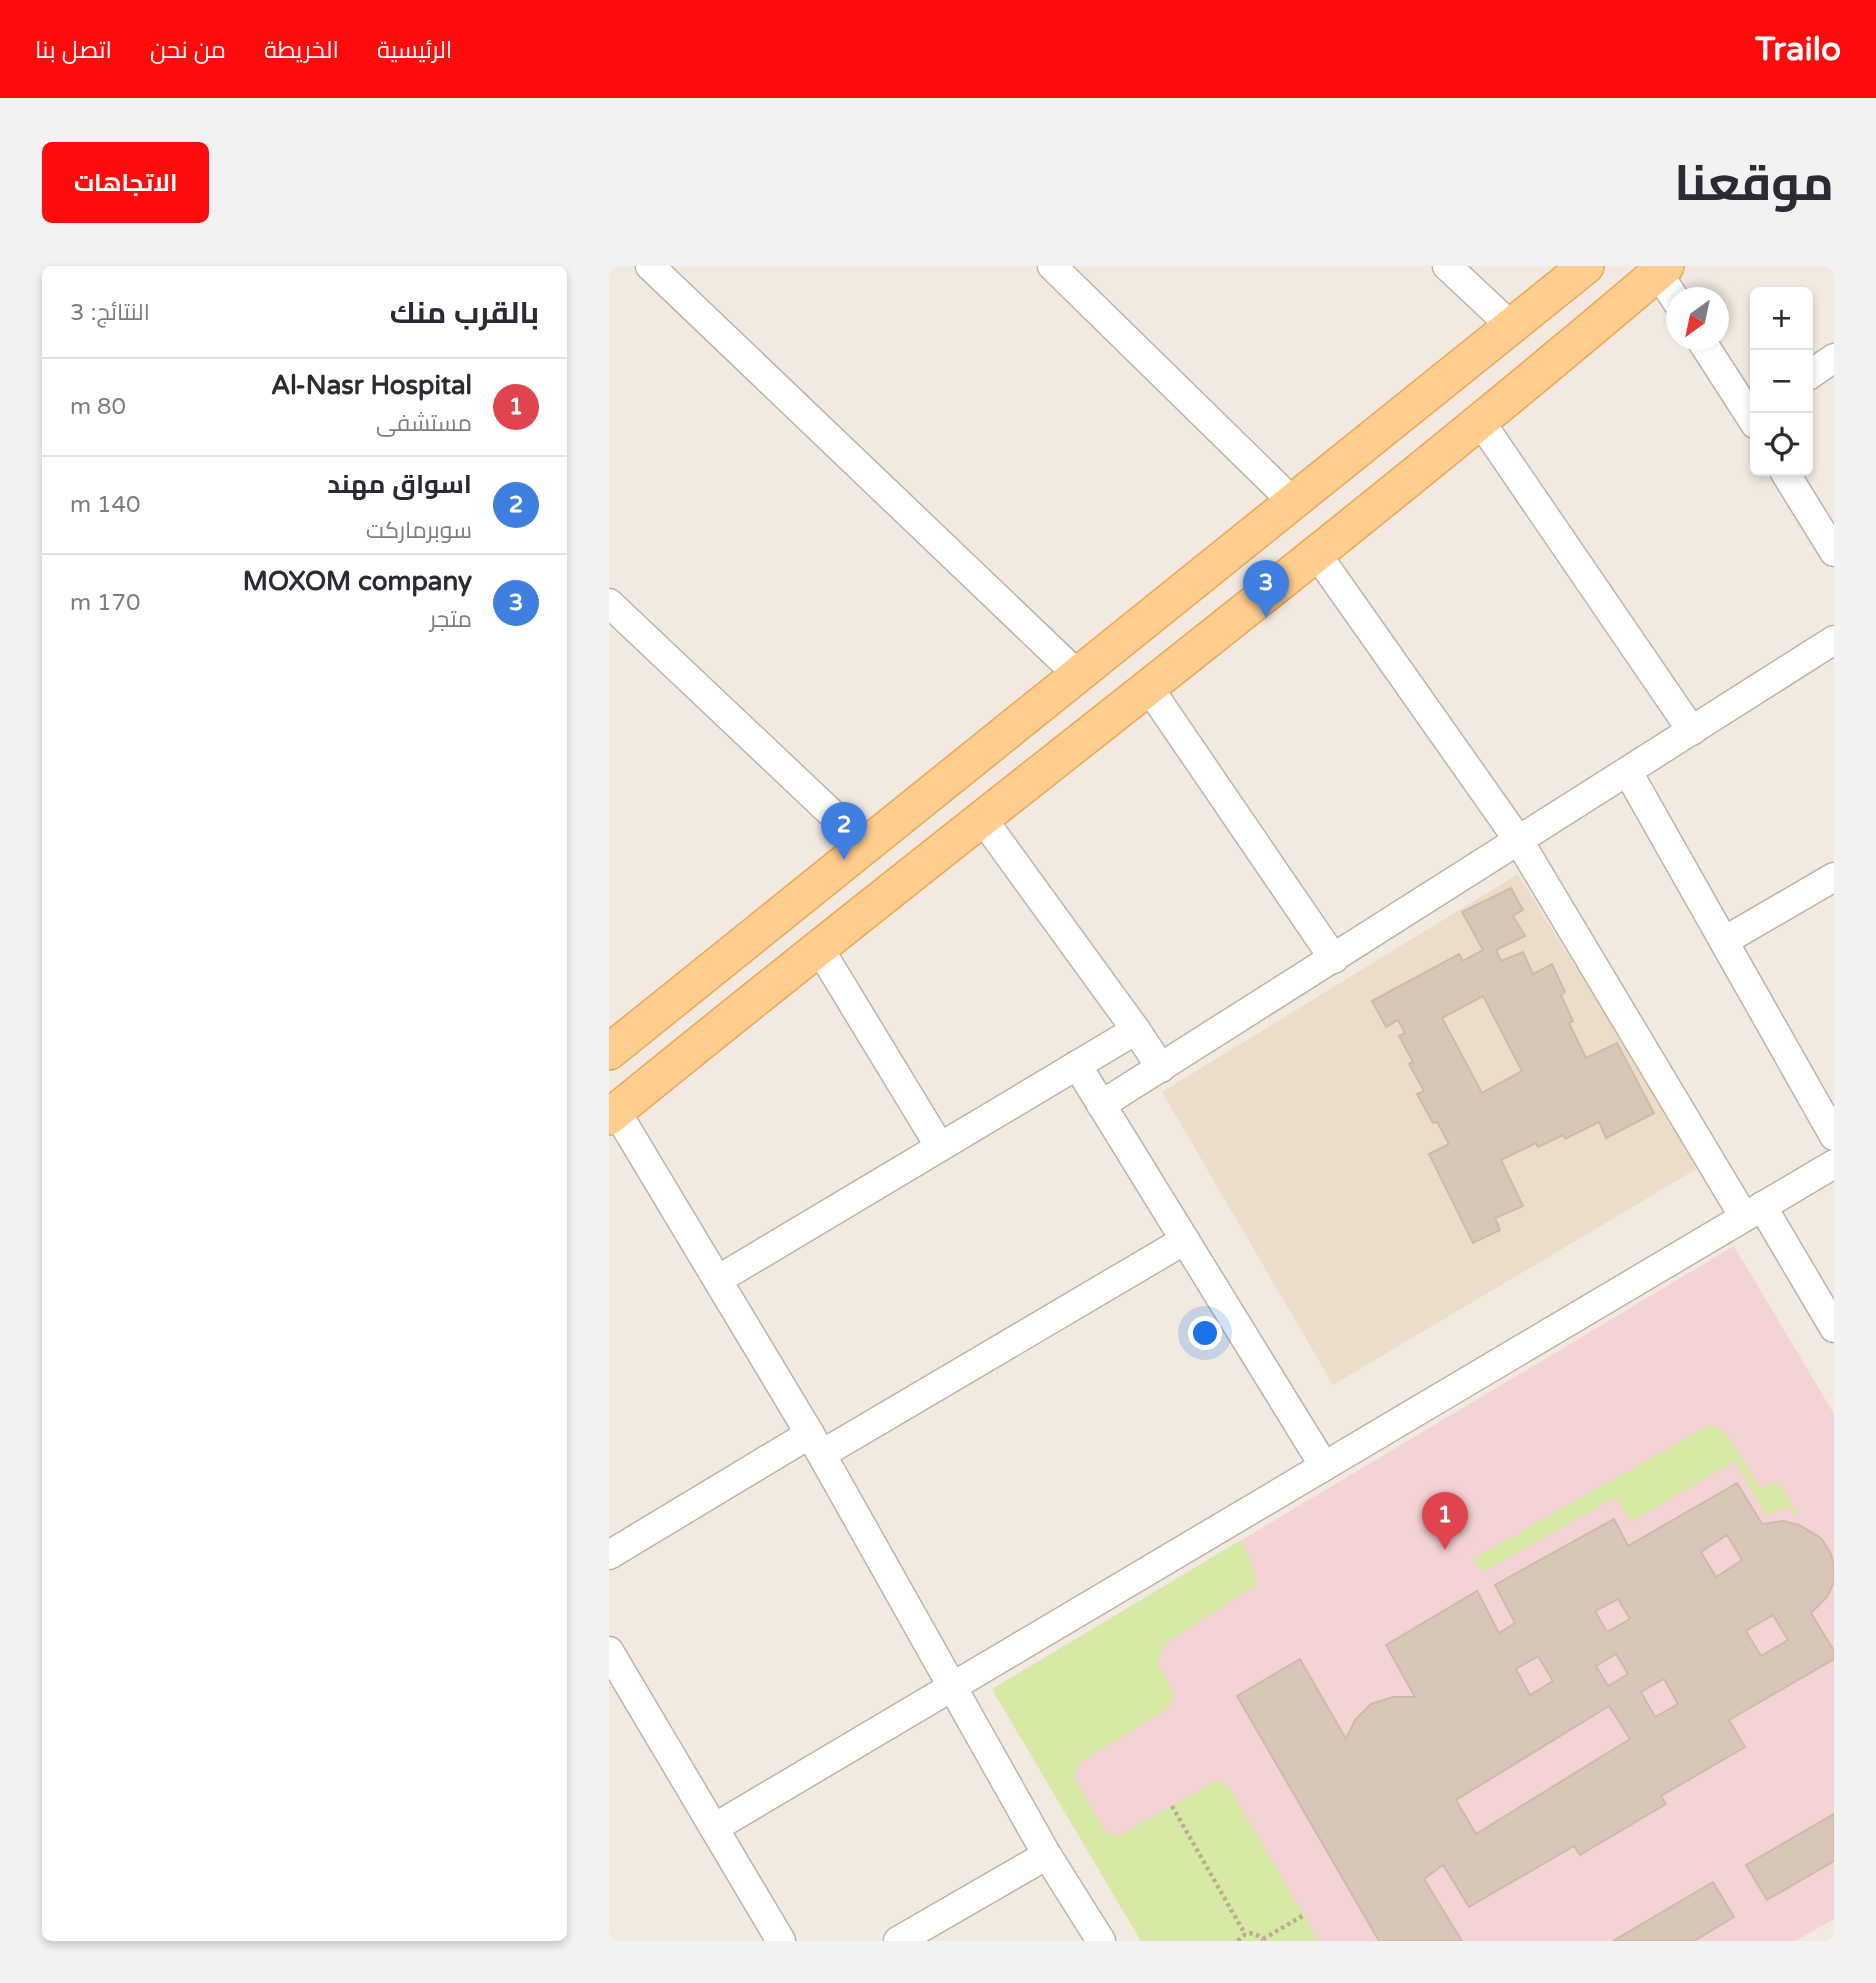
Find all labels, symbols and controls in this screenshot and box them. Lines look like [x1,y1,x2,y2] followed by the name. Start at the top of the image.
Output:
[1755,30,1841,69] text: Trailo
[35,36,112,65] text: اتصل بنا
[150,36,226,65] text: من نحن
[264,36,339,65] text: الخريطة
[377,36,452,65] text: الرئيسية
[42,142,209,223] button: الاتجاهات
[1674,155,1834,214] text: موقعنا
[1666,287,1729,350] north arrow
[1750,287,1813,476] map controls
[1750,287,1813,350] button: +
[390,295,539,332] text: بالقرب منك
[70,299,150,327] text: النتائج: 3
[1750,350,1813,413] button: −
[271,370,472,401] text: Al-Nasr Hospital
[70,393,126,421] text: 80 m
[509,393,523,421] text: 1
[376,410,472,438] text: مستشفى
[1750,413,1813,476] button: locate
[327,469,472,500] text: اسواق مهند
[70,491,140,519] text: 140 m
[509,491,523,519] text: 2
[366,517,472,545] text: سوبرماركت
[1243,560,1289,618] pin: 3
[243,566,472,597] text: MOXOM company
[70,589,140,617] text: 170 m
[509,589,523,617] text: 3
[430,606,472,634] text: متجر
[821,802,867,860] pin: 2
[1188,1316,1222,1350] your location
[1422,1492,1468,1550] pin: 1

